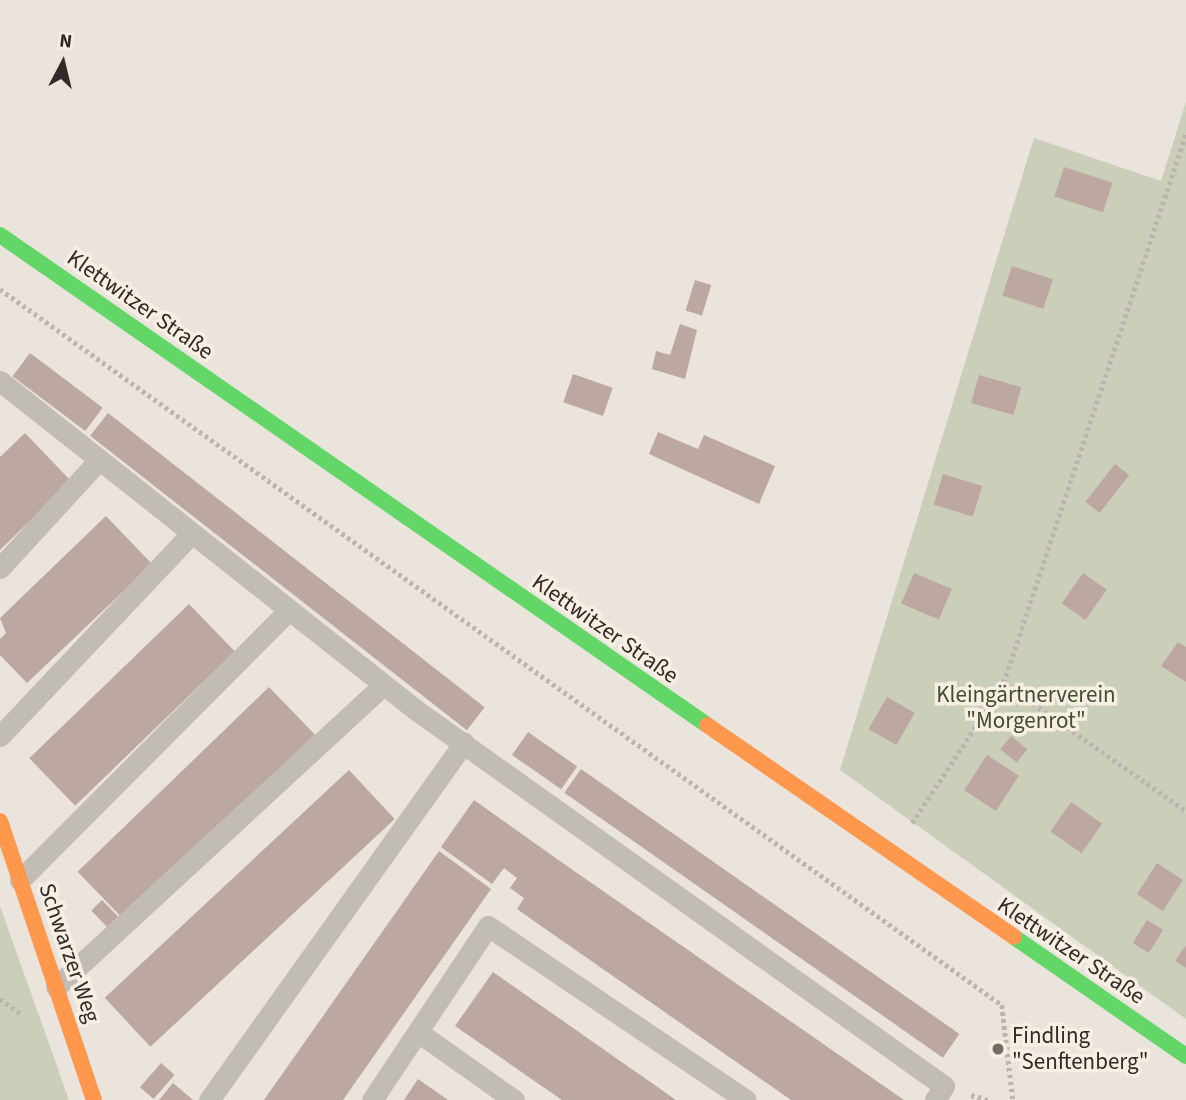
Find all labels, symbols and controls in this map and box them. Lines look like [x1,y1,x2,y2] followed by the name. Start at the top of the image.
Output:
[58,27,74,56] text: N
[28,28,98,98] north arrow
[62,244,218,366] street label: Klettwitzer Straße
[527,568,683,690] street label: Klettwitzer Straße
[936,681,1116,735] park label: Kleingärtnerverein "Morgenrot"
[32,880,106,1026] street label: Schwarzer Weg
[992,891,1150,1011] street label: Klettwitzer Straße
[1012,1022,1148,1076] place label: Findling "Senftenberg"
[990,1041,1006,1057] marker: Findling "Senftenberg"

